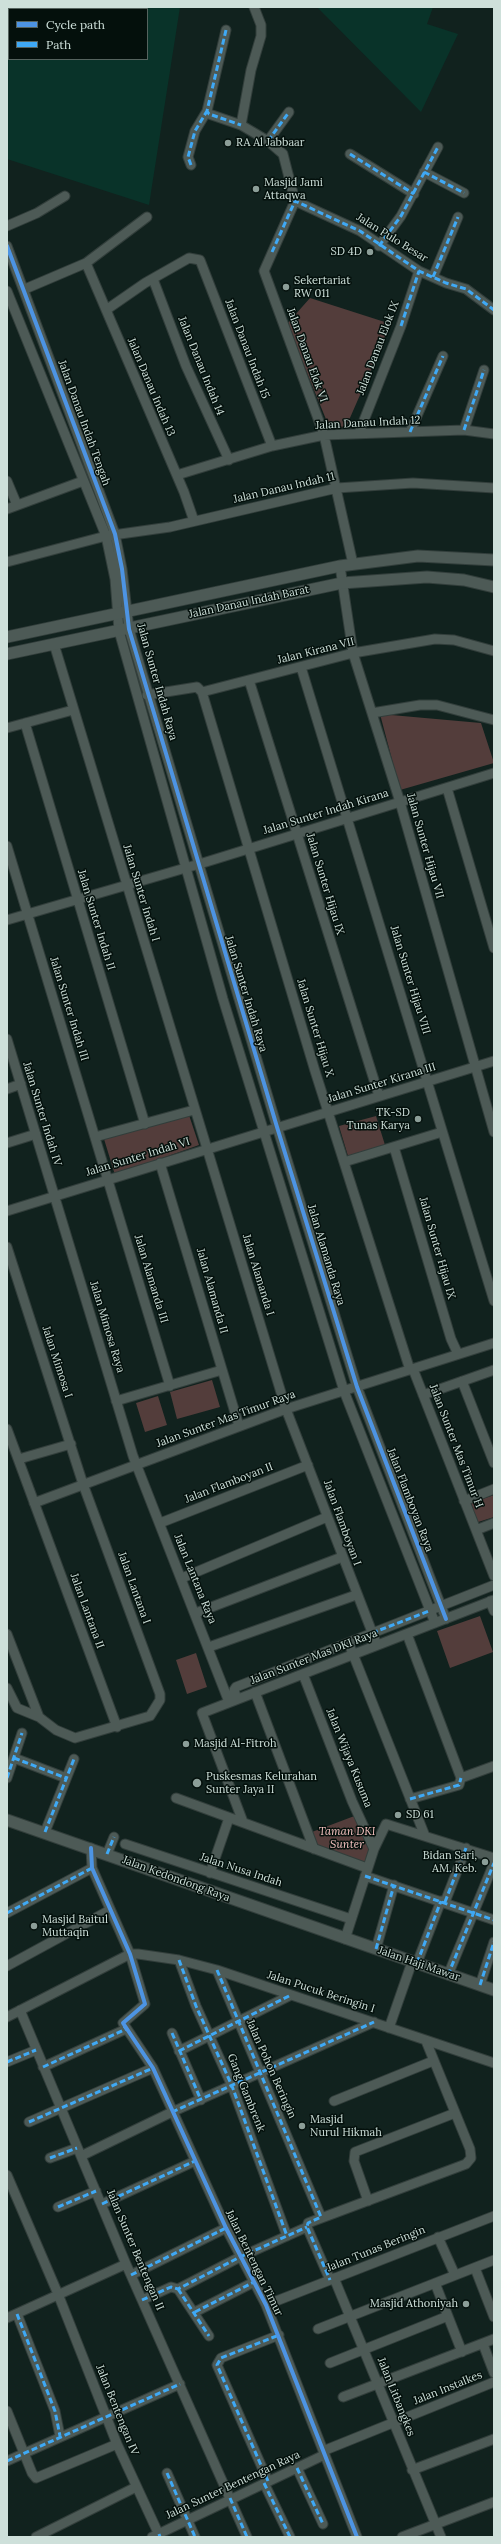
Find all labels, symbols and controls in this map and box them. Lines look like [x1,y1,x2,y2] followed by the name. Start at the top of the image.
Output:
[8,8,148,60] legend
[46,17,105,32] text: Cycle path
[46,37,71,52] text: Path
[236,136,305,150] place label: RA Al Jabbaar
[223,138,233,148] marker: RA Al Jabbaar
[264,176,323,202] place label: Masjid Jami Attaqwa
[251,184,261,194] marker: Masjid Jami Attaqwa
[354,211,430,265] street label: Jalan Pulo Besar
[331,245,362,259] place label: SD 4D
[365,247,375,257] marker: SD 4D
[294,274,350,300] place label: Sekertariat RW 011
[281,282,291,292] marker: Sekertariat RW 011
[222,297,272,401] street label: Jalan Danau Indah 15
[354,299,402,397] street label: Jalan Danau Elok IX
[284,306,330,404] street label: Jalan Danau Elok VI
[175,315,227,417] street label: Jalan Danau Indah 14
[124,336,178,438] street label: Jalan Danau Indah 13
[55,358,113,488] street label: Jalan Danau Indah Tengah
[315,414,421,432] street label: Jalan Danau Indah 12
[232,470,336,506] street label: Jalan Danau Indah 11
[188,583,310,621] street label: Jalan Danau Indah Barat
[134,622,180,742] street label: Jalan Sunter Indah Raya
[276,635,356,667] street label: Jalan Kirana VII
[262,787,390,837] street label: Jalan Sunter Indah Kirana
[404,792,446,900] street label: Jalan Sunter Hijau VII
[303,832,347,936] street label: Jalan Sunter Hijau IX
[120,843,162,943] street label: Jalan Sunter Indah I
[74,868,118,972] street label: Jalan Sunter Indah II
[387,924,433,1036] street label: Jalan Sunter Hijau VIII
[222,934,270,1054] street label: Jalan Sunter Indah Raya
[47,955,91,1063] street label: Jalan Sunter Indah III
[294,977,336,1079] street label: Jalan Sunter Hijau X
[20,1060,64,1168] street label: Jalan Sunter Indah IV
[326,1060,438,1106] street label: Jalan Sunter Kirana III
[347,1106,410,1132] place label: TK-SD Tunas Karya
[413,1114,423,1124] marker: TK-SD Tunas Karya
[84,1135,192,1179] street label: Jalan Sunter Indah VI
[416,1196,458,1300] street label: Jalan Sunter Hijau IX
[304,1203,348,1307] street label: Jalan Alamanda Raya
[131,1233,171,1325] street label: Jalan Alamanda III
[239,1233,277,1317] street label: Jalan Alamanda I
[194,1247,230,1335] street label: Jalan Alamanda II
[87,1280,127,1374] street label: Jalan Mimosa Raya
[39,1324,75,1400] street label: Jalan Mimosa I
[426,1382,486,1510] street label: Jalan Sunter Mas Timur H
[155,1388,297,1450] street label: Jalan Sunter Mas Timur Raya
[384,1446,436,1554] street label: Jalan Flamboyan Raya
[183,1460,275,1506] street label: Jalan Flamboyan II
[320,1479,364,1567] street label: Jalan Flamboyan I
[171,1532,219,1626] street label: Jalan Lantana Raya
[115,1550,153,1626] street label: Jalan Lantana I
[67,1572,107,1650] street label: Jalan Lantana II
[249,1627,379,1687] street label: Jalan Sunter Mas DKI Raya
[323,1707,375,1809] street label: Jalan Wijaya Kusuma
[194,1737,277,1751] place label: Masjid Al-Fitroh
[181,1739,191,1749] marker: Masjid Al-Fitroh
[206,1770,317,1796] place label: Puskesmas Kelurahan Sunter Jaya II
[191,1777,203,1789] marker: Puskesmas Kelurahan Sunter Jaya II
[406,1808,434,1822] place label: SD 61
[393,1810,403,1820] marker: SD 61
[319,1825,375,1851] park label: Taman DKI Sunter
[423,1849,477,1875] place label: Bidan Sari, AM. Keb.
[198,1851,284,1889] street label: Jalan Nusa Indah
[120,1853,232,1905] street label: Jalan Kedondong Raya
[480,1857,490,1867] marker: Bidan Sari, AM. Keb.
[42,1913,108,1939] place label: Masjid Baitul Muttaqin
[29,1921,39,1931] marker: Masjid Baitul Muttaqin
[376,1944,462,1984] street label: Jalan Haji Mawar
[266,1968,376,2016] street label: Jalan Pucuk Beringin I
[243,2017,299,2121] street label: Jalan Pohon Beringin
[224,2052,268,2134] street label: Gang Gambrenk
[310,2113,382,2139] place label: Masjid Nurul Hikmah
[297,2121,307,2131] marker: Masjid Nurul Hikmah
[104,2188,166,2312] street label: Jalan Sunter Bentengan II
[222,2208,286,2318] street label: Jalan Bentengan Timur
[325,2223,427,2275] street label: Jalan Tunas Beringin
[370,2297,458,2311] place label: Masjid Athoniyah
[461,2299,471,2309] marker: Masjid Athoniyah
[374,2356,418,2438] street label: Jalan Litbangkes
[93,2363,141,2457] street label: Jalan Bentengan IV
[412,2368,484,2408] street label: Jalan Instalkes
[164,2448,302,2522] street label: Jalan Sunter Bentengan Raya

